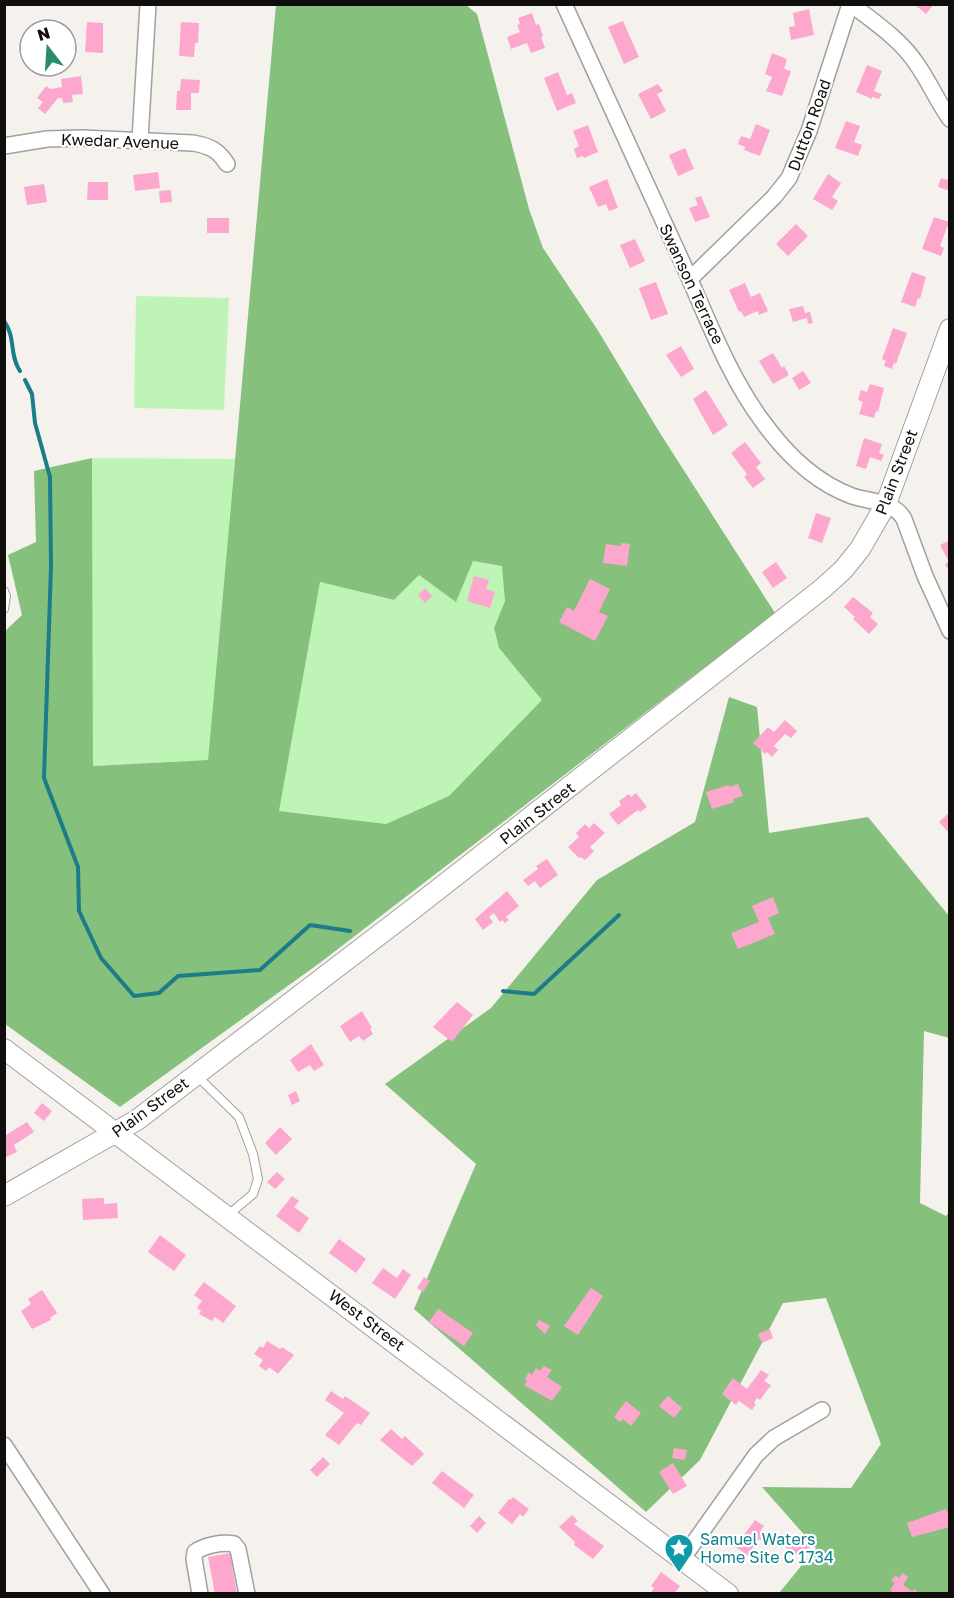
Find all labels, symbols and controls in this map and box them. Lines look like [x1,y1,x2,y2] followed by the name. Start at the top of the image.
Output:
[18,18,78,78] north arrow
[35,22,52,45] text: N
[783,76,835,174] street label: Dutton Road
[61,129,179,153] street label: Kwedar Avenue
[655,221,729,347] street label: Swanson Terrace
[871,426,921,518] street label: Plain Street
[495,777,579,849] street label: Plain Street
[108,1072,192,1142] street label: Plain Street
[325,1285,409,1355] street label: West Street
[700,1529,834,1567] place label: Samuel Waters Home Site C 1734
[663,1532,695,1574] place icon: Samuel Waters Home Site C 1734

